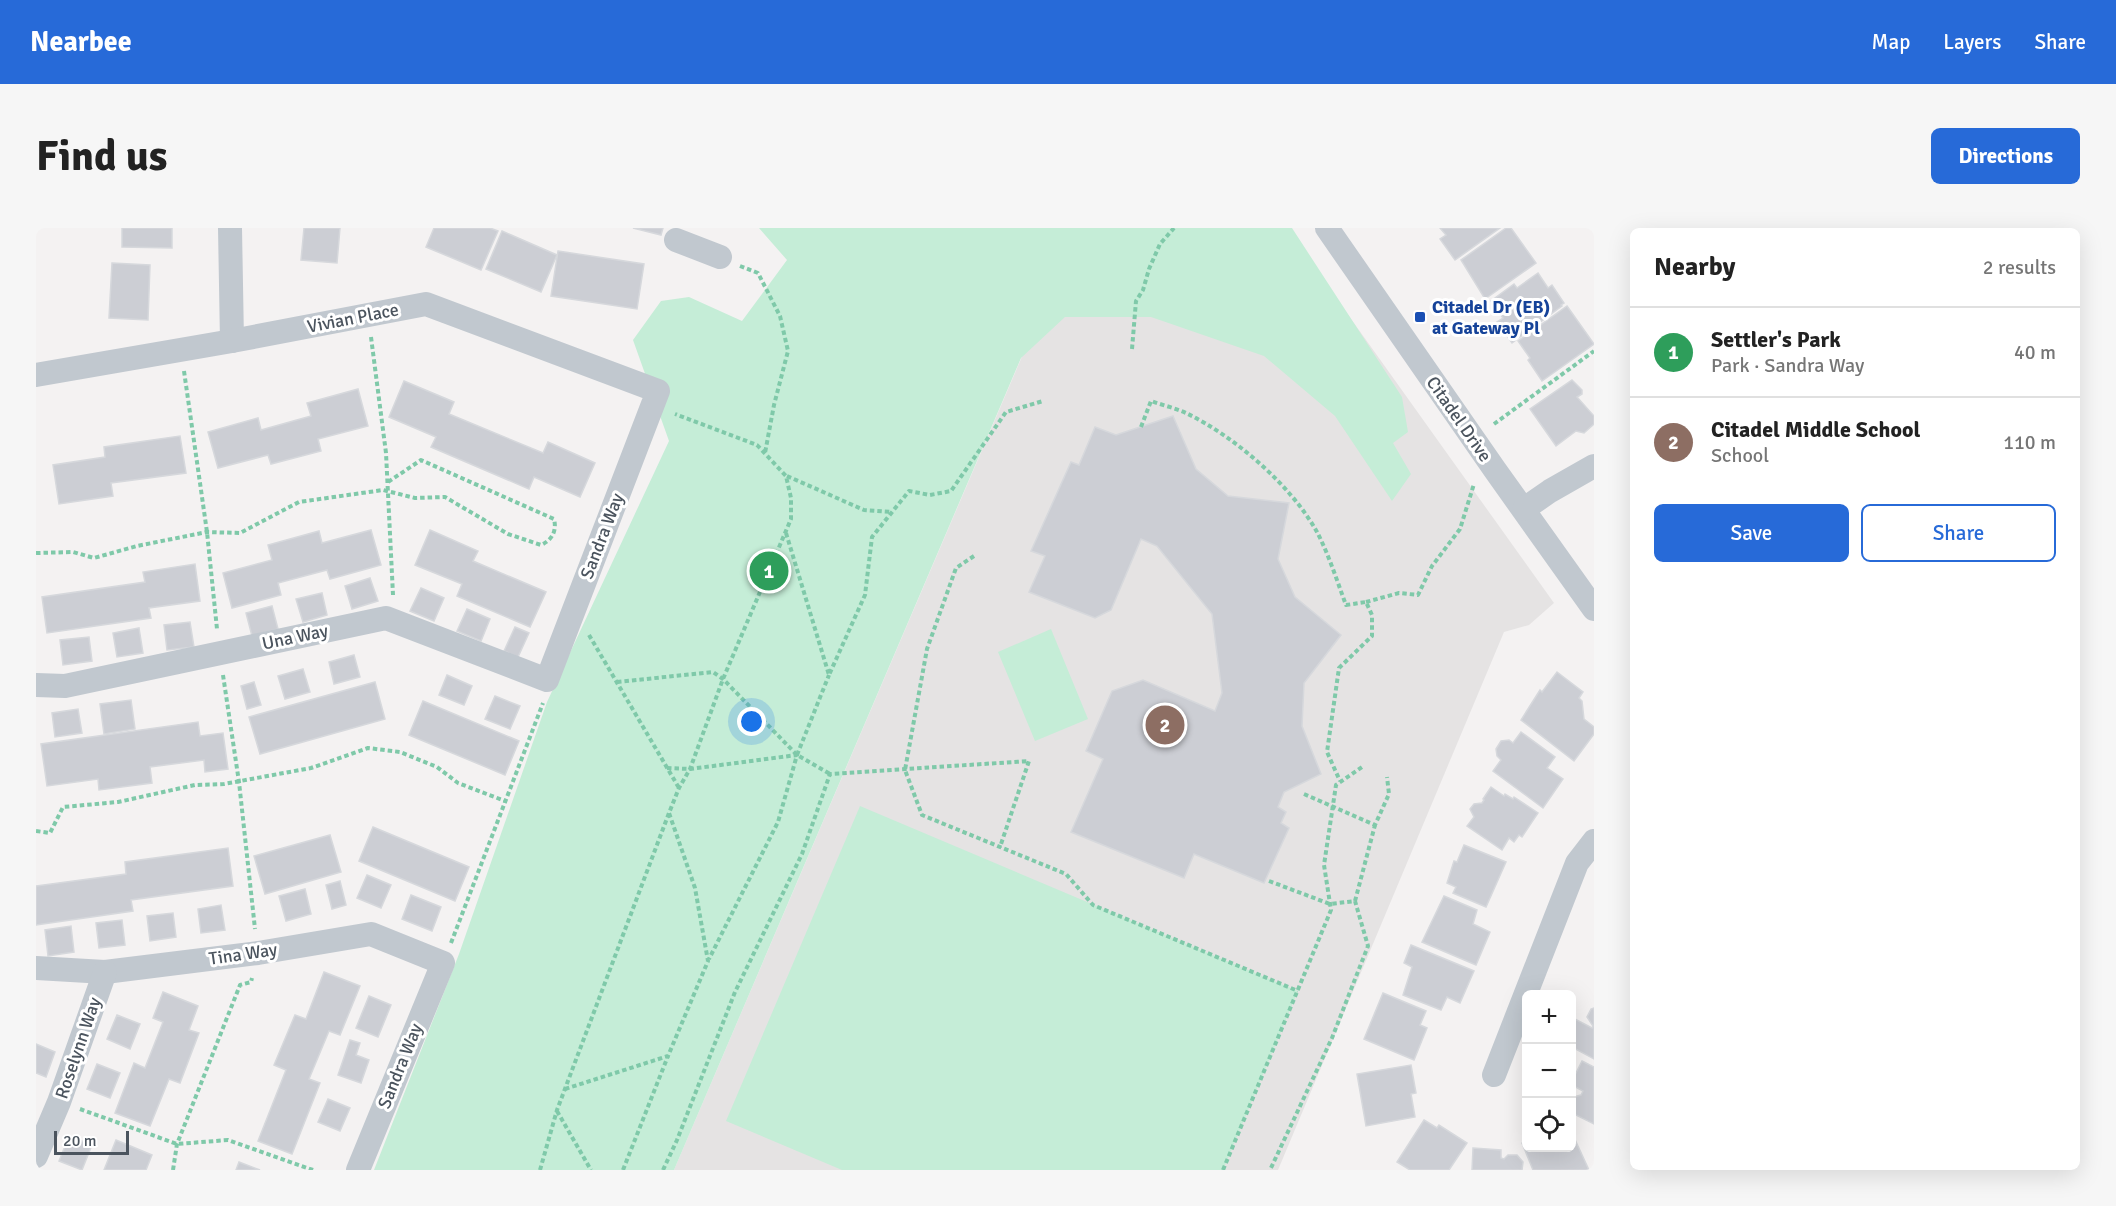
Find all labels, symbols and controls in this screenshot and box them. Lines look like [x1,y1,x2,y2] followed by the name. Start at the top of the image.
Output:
[30,25,132,59] text: Nearbee
[1872,29,1910,55] text: Map
[1943,29,2001,55] text: Layers
[2034,29,2086,55] text: Share
[1931,128,2080,184] button: Directions
[36,131,167,182] text: Find us
[1654,251,1735,283] text: Nearby
[1983,255,2056,280] text: 2 results
[1432,296,1550,339] place label: Citadel Dr (EB) at Gateway Pl
[305,298,401,338] street label: Vivian Place
[1413,310,1427,324] marker: Citadel Dr (EB) at Gateway Pl
[1711,326,1841,353] text: Settler's Park
[1668,340,1679,365] text: 1
[2014,340,2056,365] text: 40 m
[1711,353,1864,378] text: Park · Sandra Way
[1422,372,1496,466] street label: Citadel Drive
[1711,416,1920,443] text: Citadel Middle School
[1668,430,1679,455] text: 2
[2003,430,2056,455] text: 110 m
[1711,443,1769,468] text: School
[576,489,629,582] street label: Sandra Way
[1654,504,1849,562] button: Save
[1861,504,2056,562] button: Share
[750,548,788,594] pin: 1
[260,619,331,655] street label: Una Way
[1146,702,1184,748] pin: 2
[737,707,766,736] your location
[207,938,279,970] street label: Tina Way
[1522,990,1576,1152] map controls
[1522,990,1576,1044] button: +
[50,994,106,1102] street label: Roselynn Way
[373,1020,427,1112] street label: Sandra Way
[1522,1044,1576,1098] button: −
[1522,1098,1576,1152] button: locate
[54,1128,129,1156] scale bar
[63,1131,97,1151] text: 20 m

